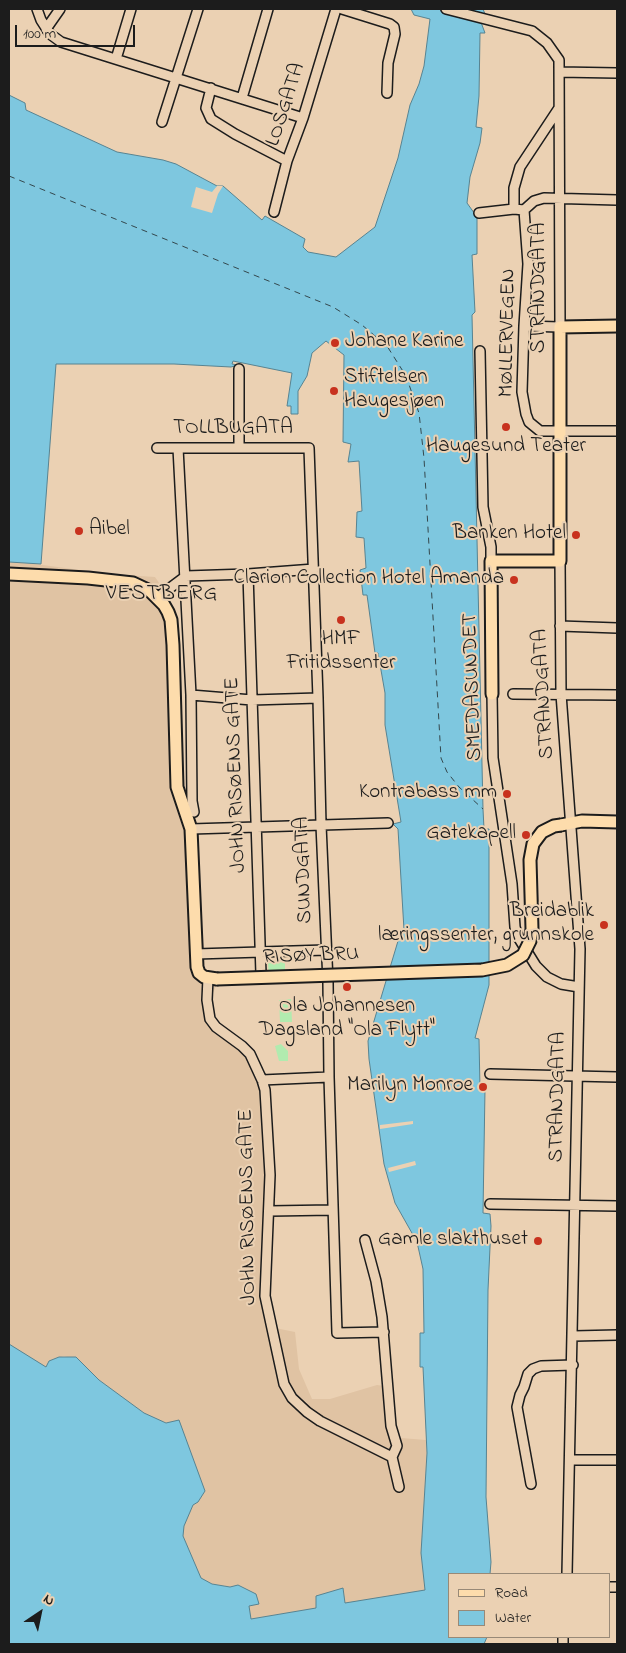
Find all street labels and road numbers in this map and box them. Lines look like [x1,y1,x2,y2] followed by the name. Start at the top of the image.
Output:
[262,60,312,150] street label: LOSGATA
[528,223,554,353] street label: STRANDGATA
[495,268,523,398] street label: MØLLERVEGEN
[173,417,293,443] street label: TOLLBUGATA
[459,612,489,762] street label: SMEDASUNDET
[529,628,561,760] street label: STRANDGATA
[221,677,253,873] street label: JOHN RISØENS GATE
[291,816,319,924] street label: SUNDGATA
[262,943,360,971] street label: RISØY BRU
[545,1031,573,1163] street label: STRANDGATA
[235,1109,263,1305] street label: JOHN RISØENS GATE

